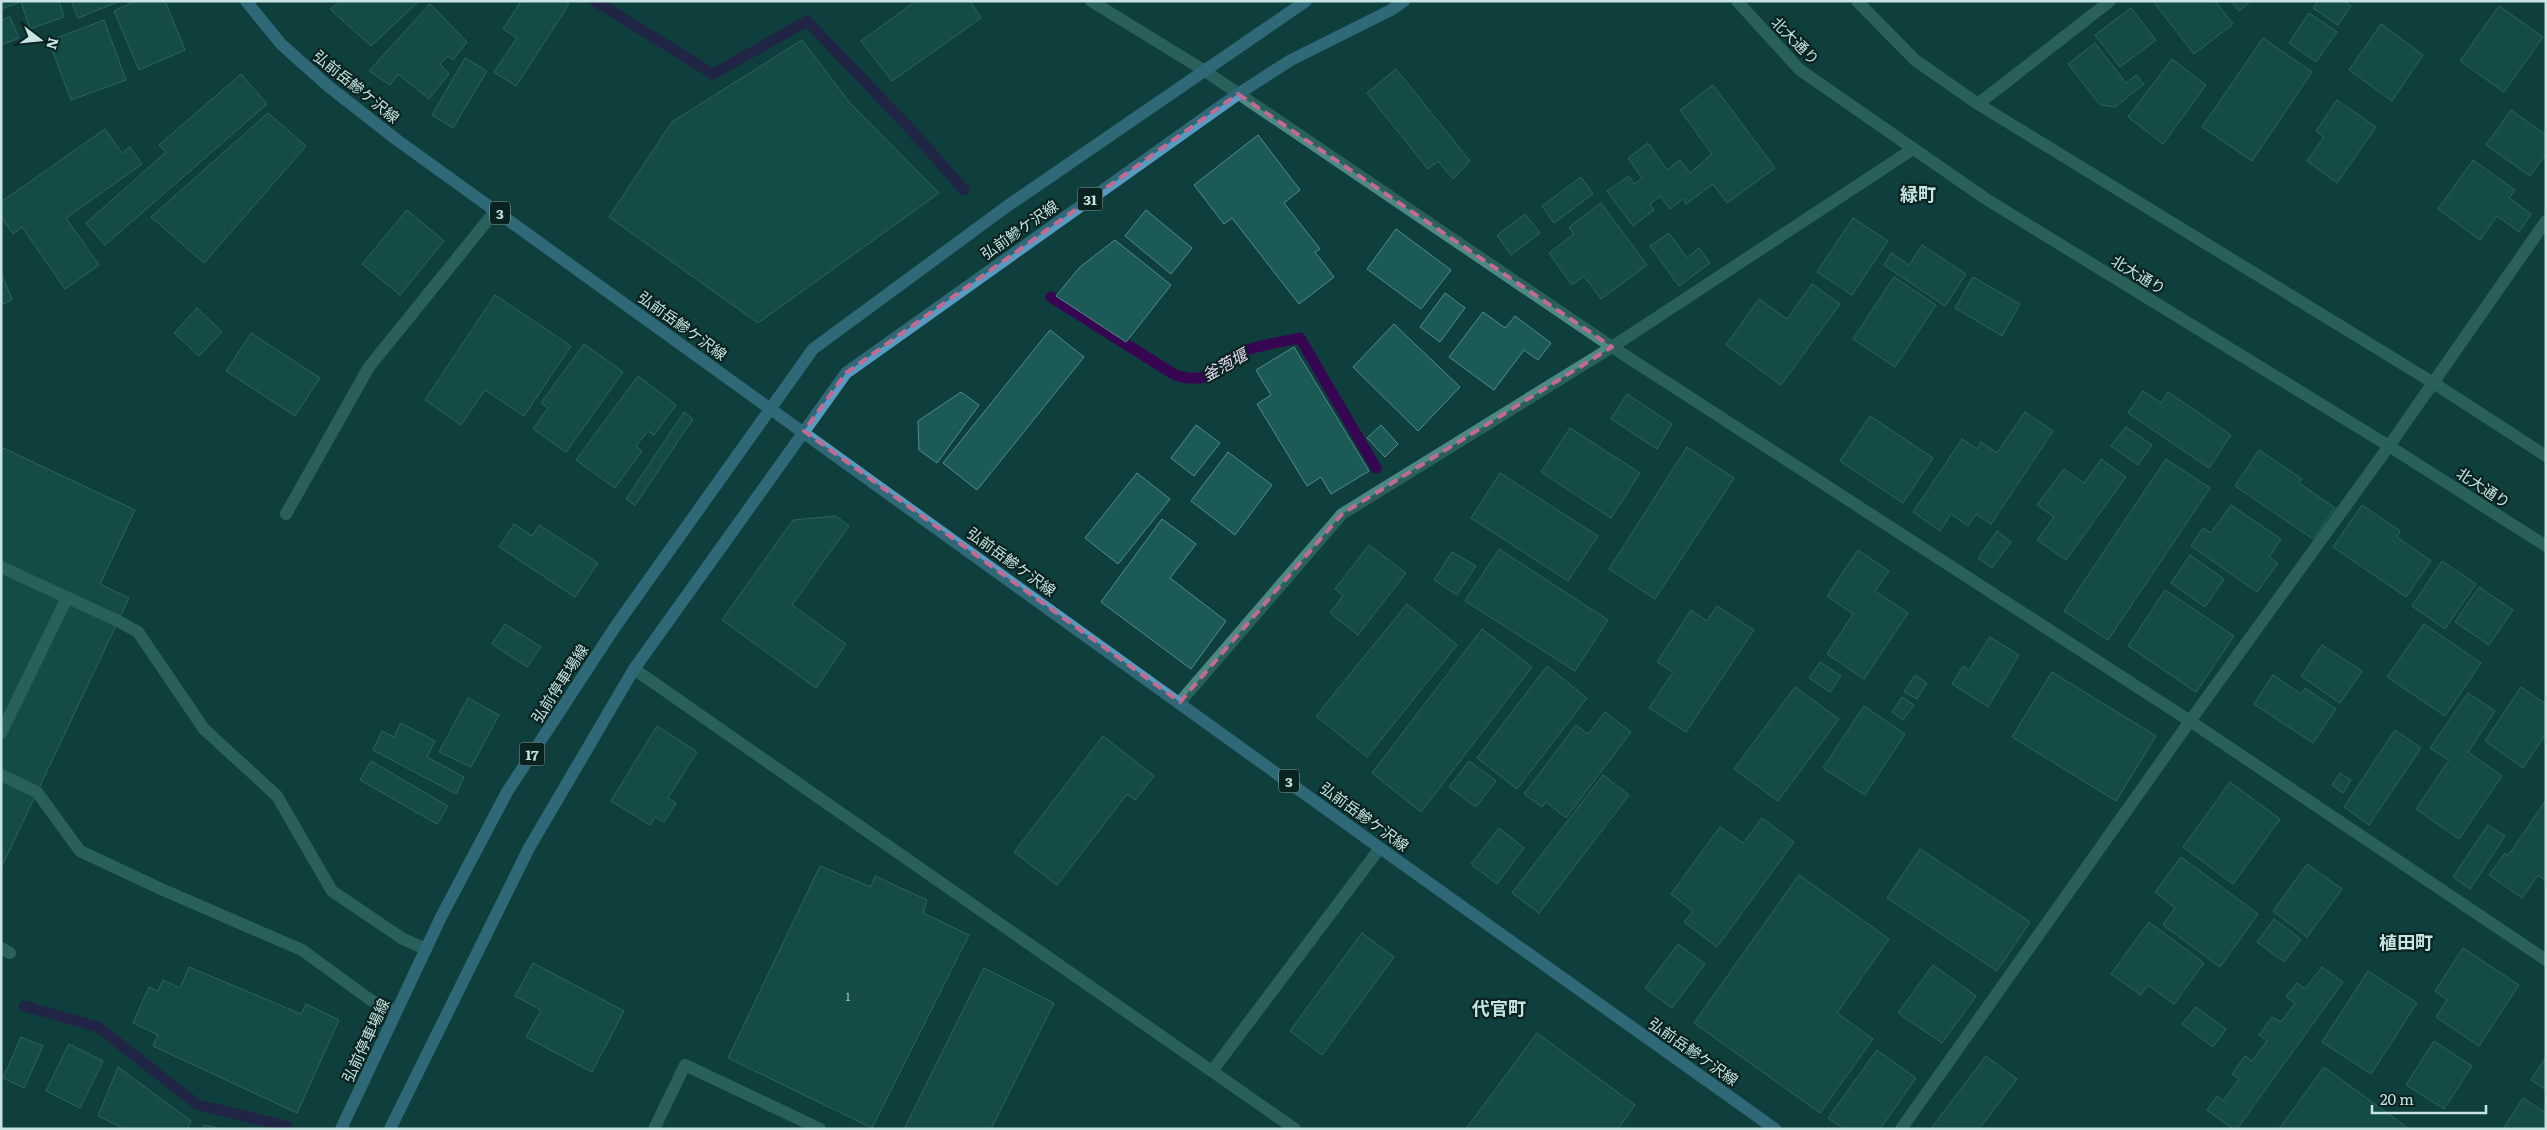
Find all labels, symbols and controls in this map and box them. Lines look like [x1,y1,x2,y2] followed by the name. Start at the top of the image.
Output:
[1767,11,1825,69] street label: 北大通り
[15,15,65,65] north arrow
[42,35,65,53] text: N
[309,44,405,128] street label: 弘前岳鰺ケ沢線
[1900,180,1936,207] district label: 緑町
[1078,188,1102,210] road number: 31
[976,194,1062,264] street label: 弘前鰺ケ沢線
[490,202,510,224] road number: 3
[2107,249,2171,299] street label: 北大通り
[634,285,732,365] street label: 弘前岳鰺ケ沢線
[1197,340,1253,386] water label: 釜萢堰
[2453,461,2515,513] street label: 北大通り
[963,521,1061,601] street label: 弘前岳鰺ケ沢線
[525,639,593,727] street label: 弘前停車場線
[520,742,544,766] road number: 17
[1279,769,1299,792] road number: 3
[1316,776,1414,856] street label: 弘前岳鰺ケ沢線
[2379,928,2433,955] district label: 植田町
[846,987,851,1005] house number: 1
[336,994,394,1086] street label: 弘前停車場線
[1471,994,1526,1021] district label: 代官町
[1644,1011,1744,1091] street label: 弘前岳鰺ケ沢線
[2372,1082,2486,1114] scale bar
[2380,1087,2414,1110] text: 20 m

